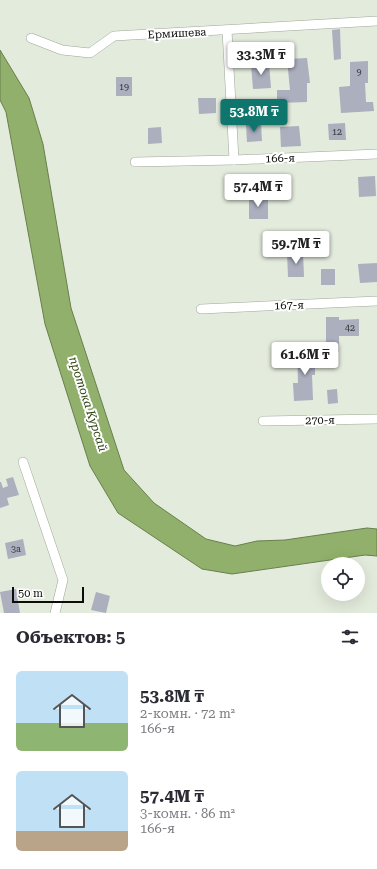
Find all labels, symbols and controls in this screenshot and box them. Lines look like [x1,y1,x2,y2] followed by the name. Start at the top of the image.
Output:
[147,25,207,42] street label: Ермишева
[224,42,298,76] pin: 33.3M ₸
[236,47,286,62] text: 33.3M ₸
[356,67,362,77] house number: 9
[119,82,129,92] house number: 19
[217,99,291,133] pin: 53.8M ₸
[229,104,279,119] text: 53.8M ₸
[332,127,342,137] house number: 12
[265,151,295,166] street label: 166-я
[221,174,295,208] pin: 57.4M ₸
[233,179,283,194] text: 57.4M ₸
[259,231,333,265] pin: 59.7M ₸
[271,236,321,251] text: 59.7M ₸
[274,298,304,313] street label: 167-я
[345,323,355,333] house number: 42
[268,342,342,376] pin: 61.6M ₸
[280,347,330,362] text: 61.6M ₸
[66,355,110,453] water label: протока Курсай
[305,414,335,427] street label: 270-я
[11,544,21,554] house number: 3а
[321,557,365,601] map controls
[321,557,365,601] button: locate
[12,585,84,604] scale bar
[18,587,43,600] text: 50 m
[339,626,361,648] icon: filters
[16,627,125,647] text: Объектов: 5
[140,686,204,706] text: 53.8M ₸
[48,687,96,735] icon: home
[140,706,235,721] text: 2-комн. · 72 m²
[140,721,175,736] text: 166-я
[140,786,204,806] text: 57.4M ₸
[48,787,96,835] icon: home
[140,806,235,821] text: 3-комн. · 86 m²
[140,821,175,836] text: 166-я

